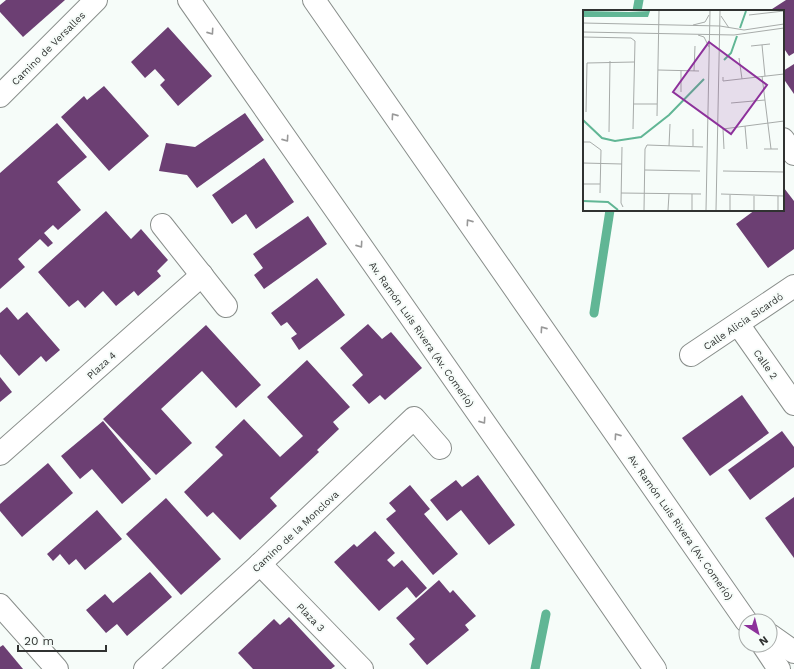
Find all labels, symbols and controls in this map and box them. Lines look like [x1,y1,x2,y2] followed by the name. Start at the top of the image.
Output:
[9,9,87,87] street label: Camino de Versalles
[583,10,784,211] inset map
[206,28,214,35] one-way arrow
[391,113,399,120] one-way arrow
[281,134,288,141] one-way arrow
[467,220,474,227] one-way arrow
[355,241,363,248] one-way arrow
[367,260,476,409] street label: Av. Ramón Luis Rivera (Av. Comerío)
[702,291,785,352] street label: Calle Alicia Sicardó
[540,326,548,333] one-way arrow
[751,347,780,381] street label: Calle 2
[85,350,118,381] street label: Plaza 4
[478,416,485,423] one-way arrow
[614,433,622,440] one-way arrow
[626,453,735,602] street label: Av. Ramón Luis Rivera (Av. Comerío)
[250,488,341,574] street label: Camino de la Monclova
[295,601,327,634] street label: Plaza 3
[738,613,778,653] north arrow
[18,627,106,653] scale bar
[756,633,771,648] text: N
[24,634,54,648] text: 20 m

